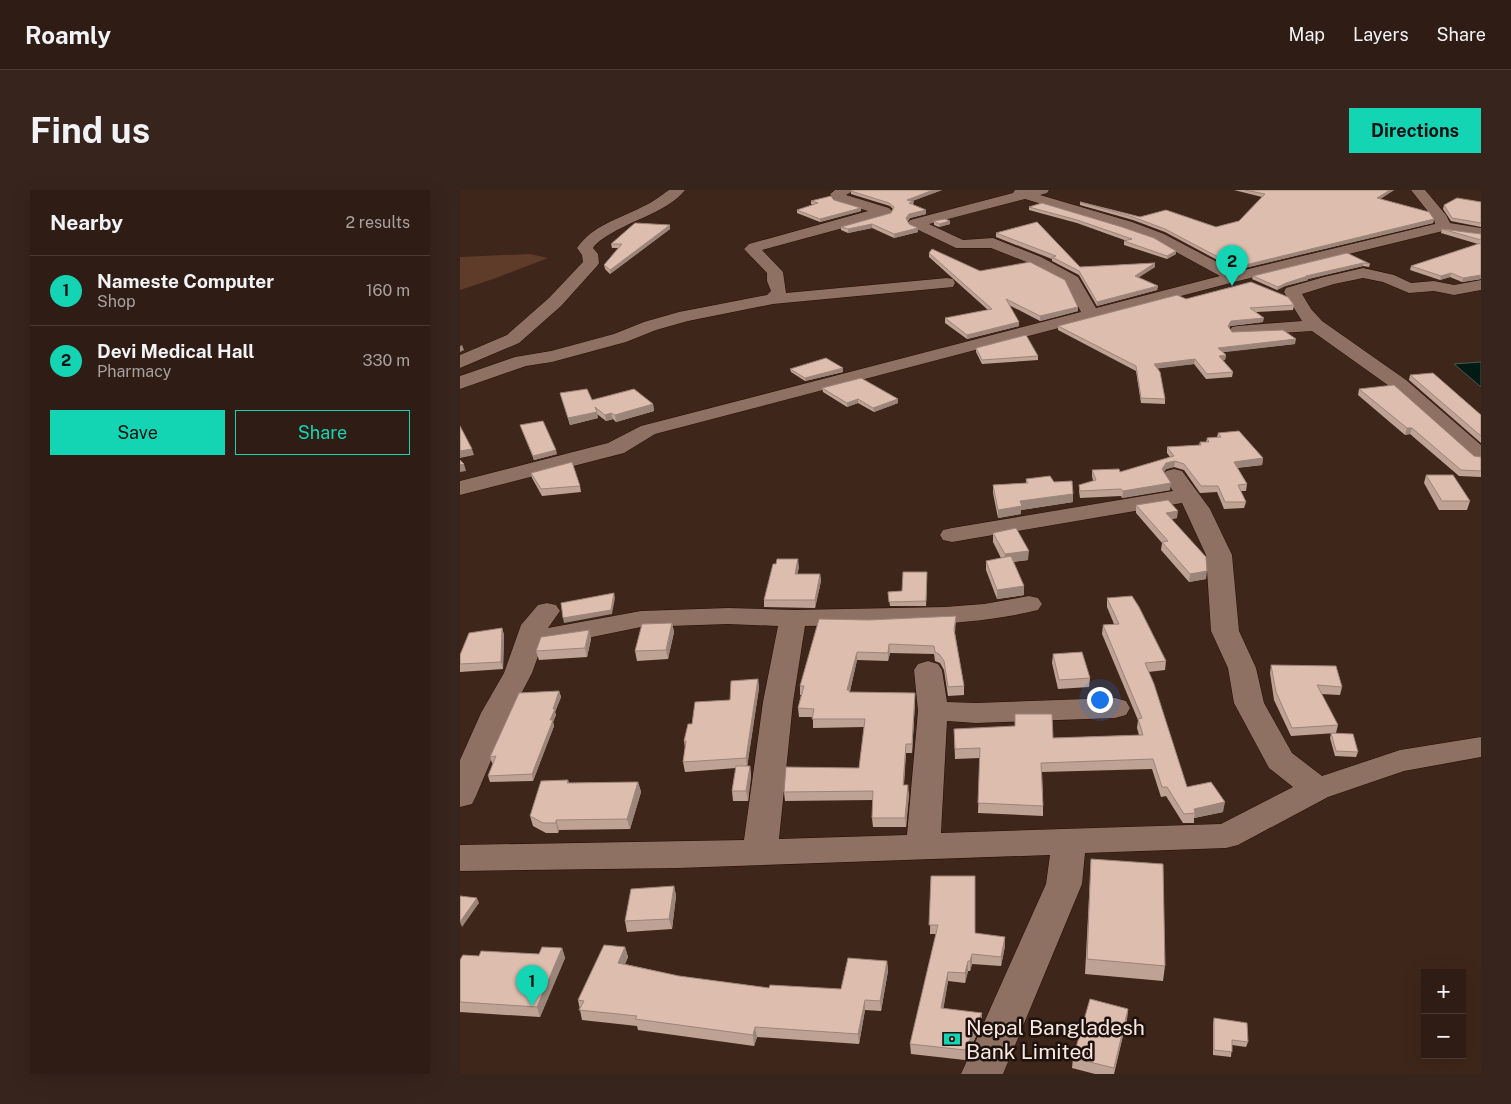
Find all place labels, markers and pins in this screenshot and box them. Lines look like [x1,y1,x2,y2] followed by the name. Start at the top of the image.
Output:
[1216,245,1248,286] pin: 2
[516,965,548,1006] pin: 1
[966,1015,1145,1064] place label: Nepal Bangladesh Bank Limited
[942,1029,962,1049] bank icon: Nepal Bangladesh Bank Limited

